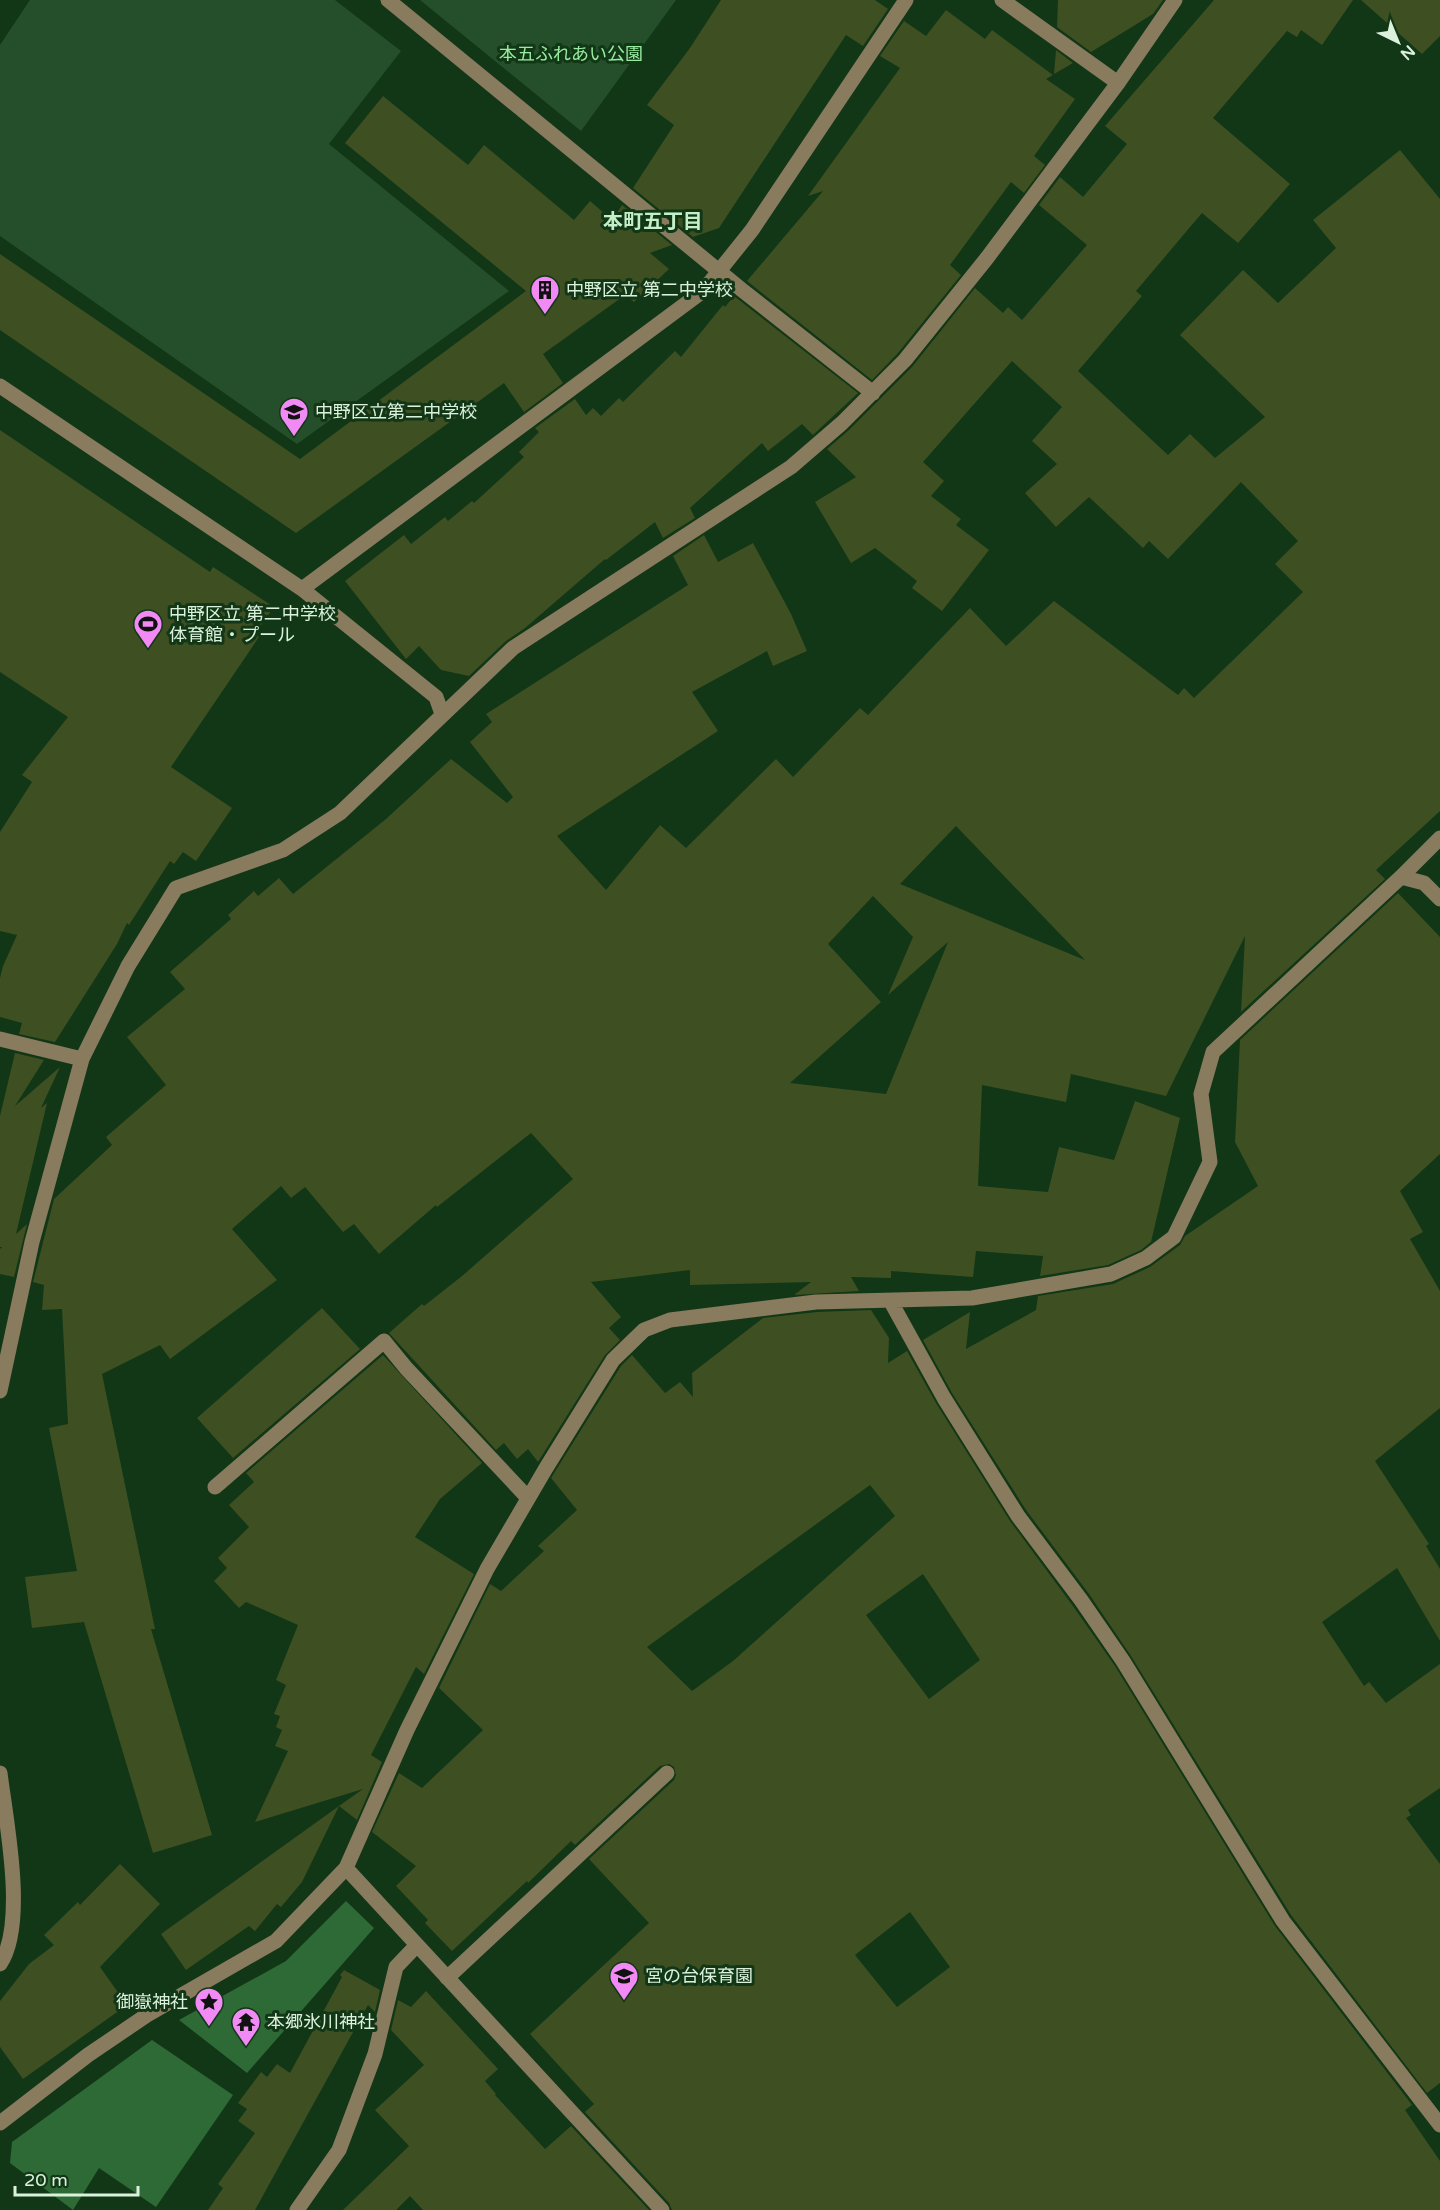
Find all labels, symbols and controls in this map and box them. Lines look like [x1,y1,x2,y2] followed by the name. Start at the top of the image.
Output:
[1368,12,1428,72] north arrow
[1396,41,1419,64] text: N
[499,43,643,65] park label: 本五ふれあい公園
[603,210,703,234] district label: 本町五丁目
[529,274,561,316] building icon: 中野区立 第二中学校
[566,279,733,301] place label: 中野区立 第二中学校
[278,396,310,438] school or university icon: 中野区立第二中学校
[315,401,477,423] place label: 中野区立第二中学校
[169,603,336,646] place label: 中野区立 第二中学校 体育館・プール
[132,608,164,650] sports icon: 中野区立 第二中学校 体育館・プール
[608,1960,640,2002] school or university icon: 宮の台保育園
[645,1965,753,1987] place label: 宮の台保育園
[193,1986,225,2028] place icon: 御嶽神社
[116,1991,188,2013] place label: 御嶽神社
[230,2006,262,2048] temple icon: 本郷氷川神社
[267,2011,375,2033] place label: 本郷氷川神社
[15,2159,138,2197] scale bar
[24,2169,68,2191] text: 20 m

